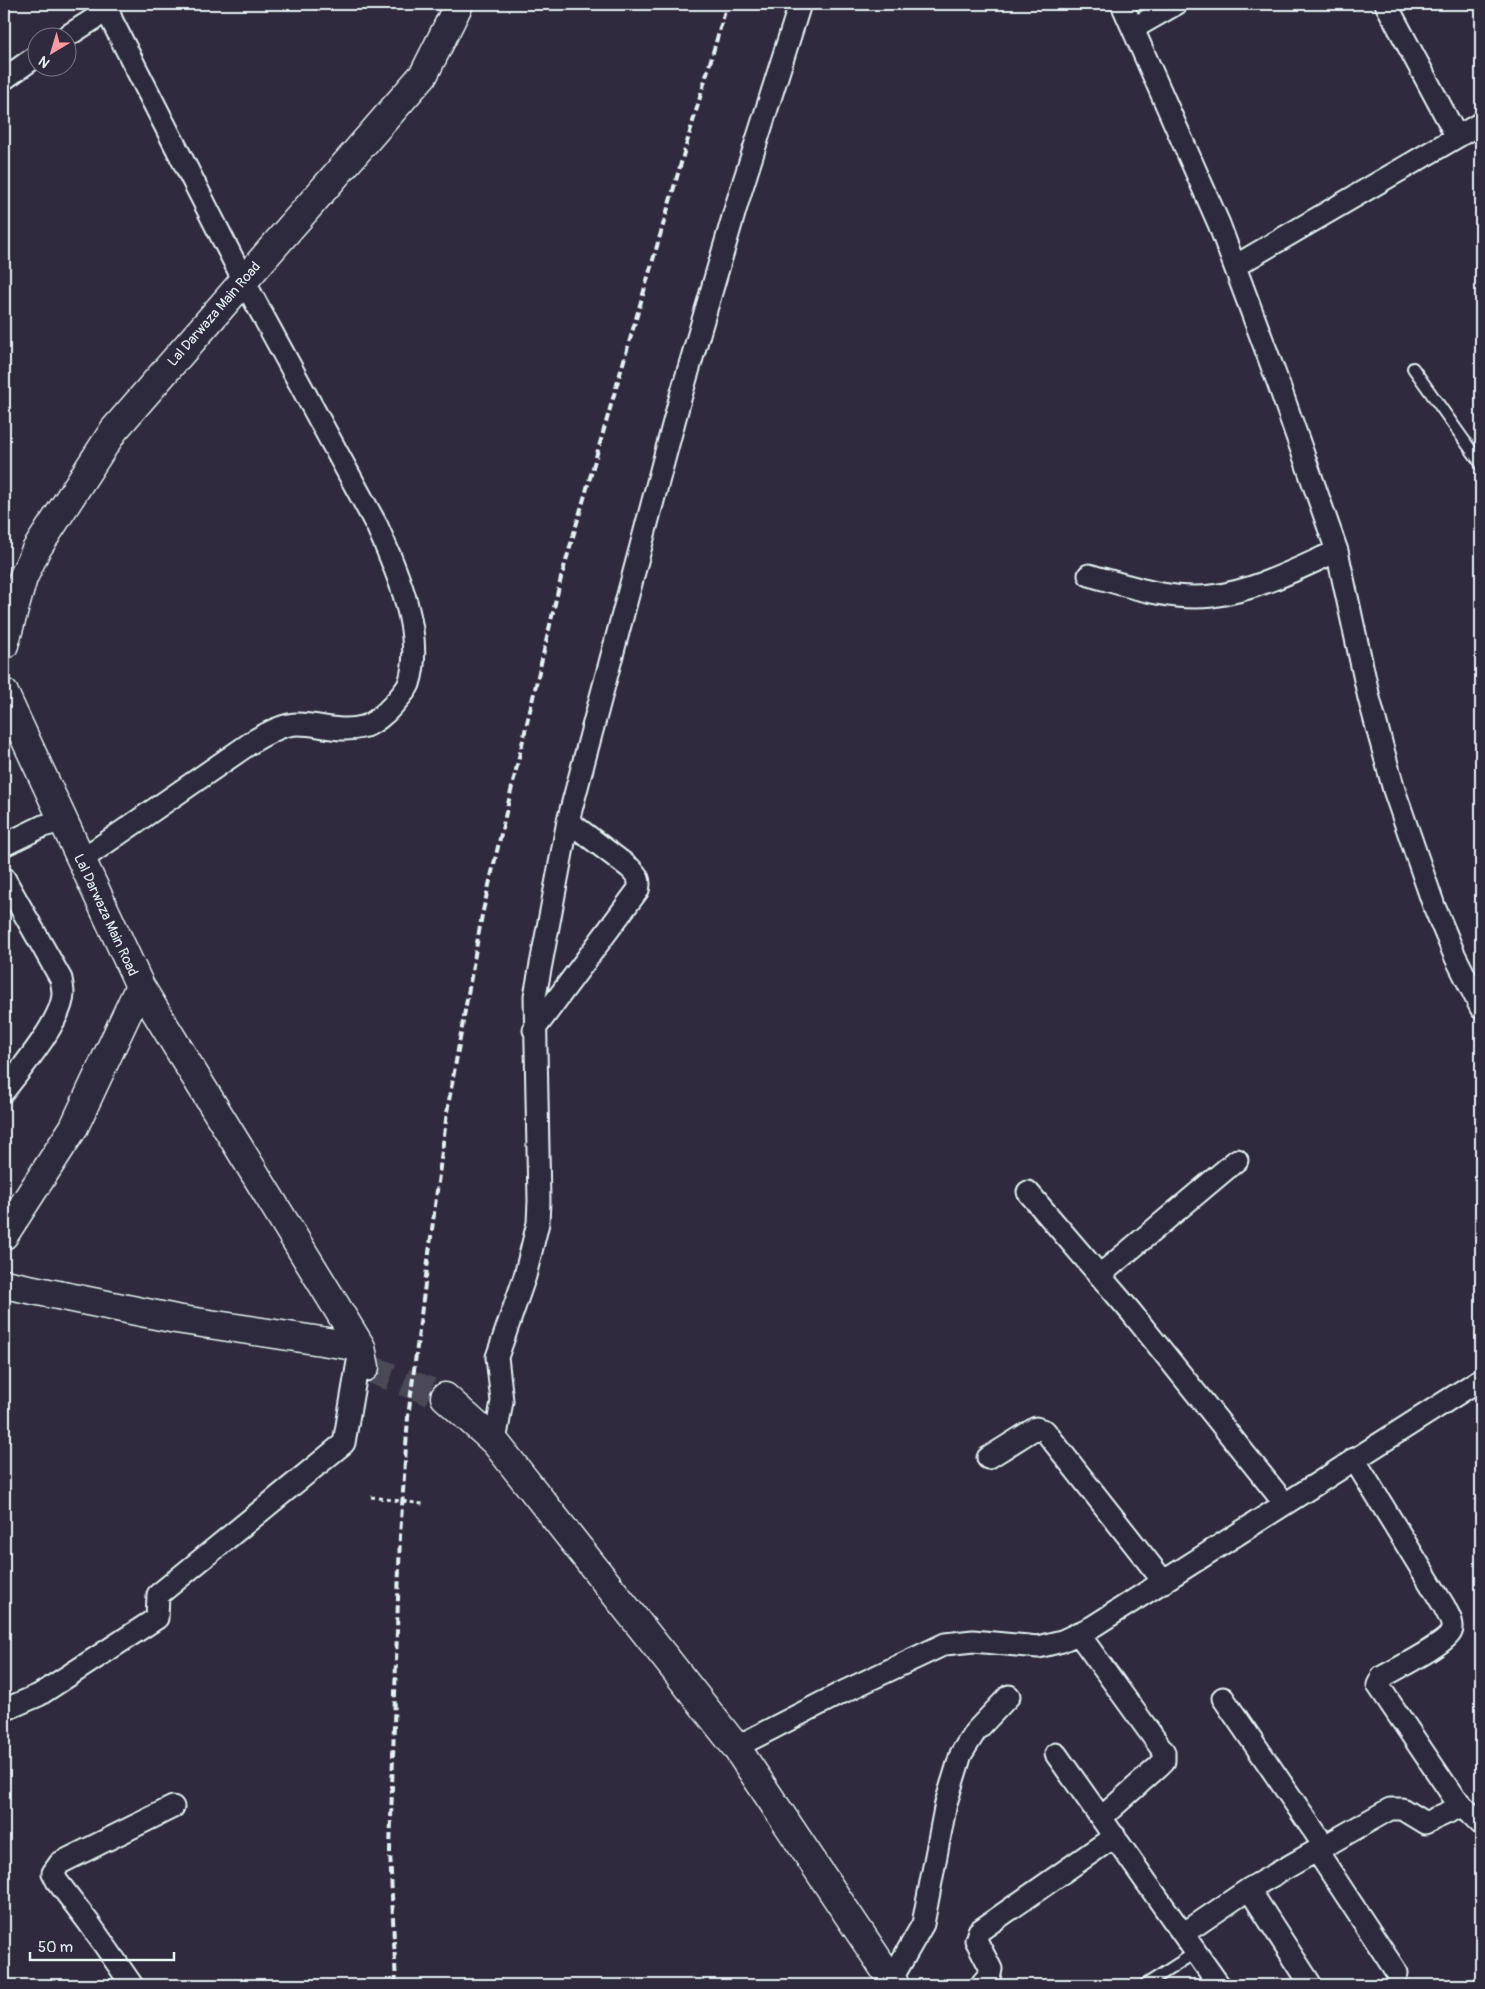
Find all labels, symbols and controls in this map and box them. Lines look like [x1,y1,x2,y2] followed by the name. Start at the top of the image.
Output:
[28,28,78,78] north arrow
[35,52,53,71] text: N
[164,258,264,370] street label: Lal Darwaza Main Road
[70,851,142,979] street label: Lal Darwaza Main Road
[30,1929,174,1961] scale bar
[38,1938,73,1957] text: 50 m

